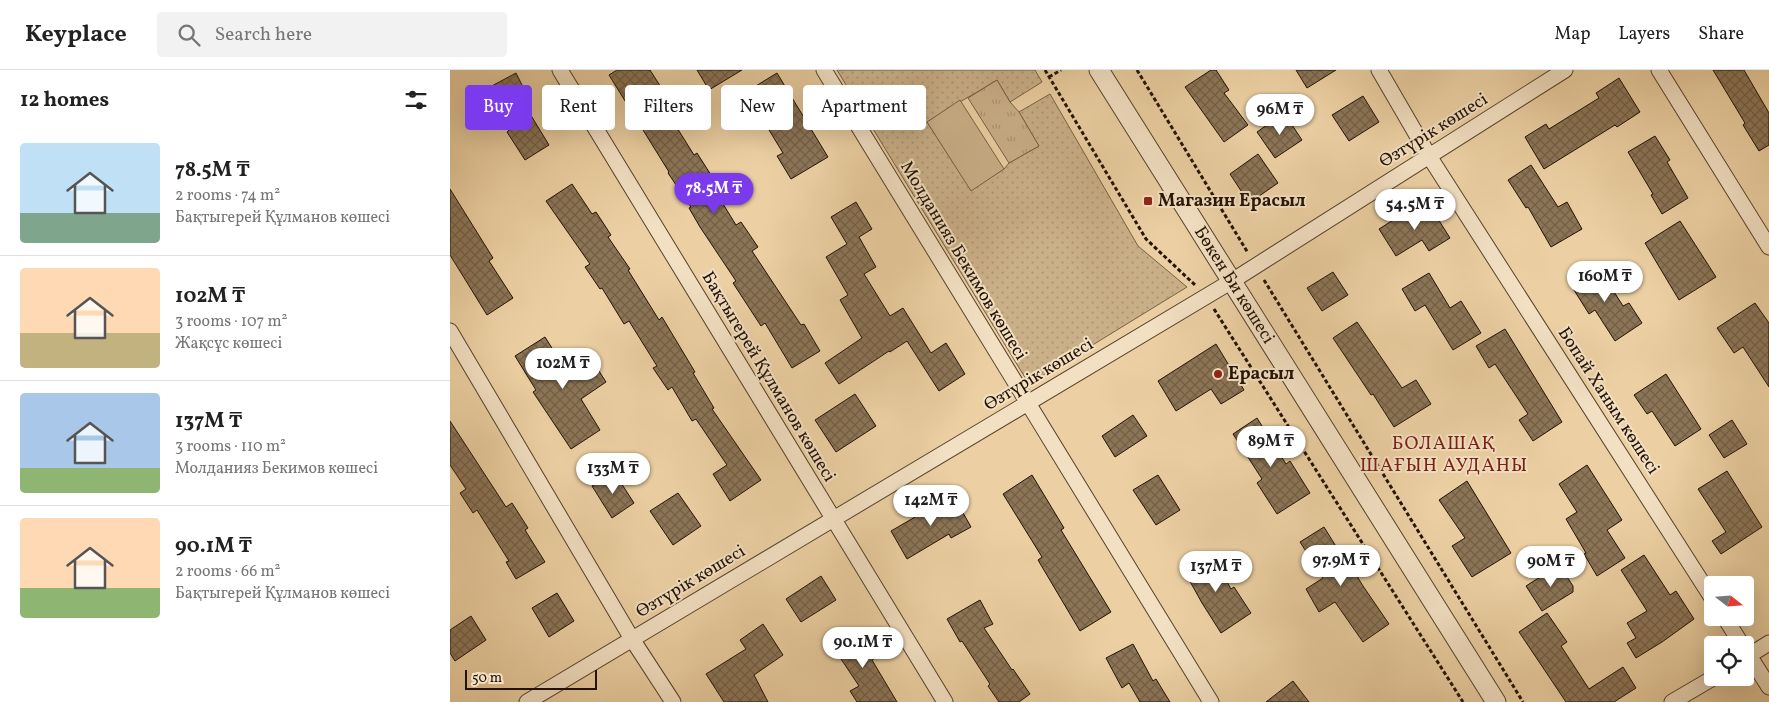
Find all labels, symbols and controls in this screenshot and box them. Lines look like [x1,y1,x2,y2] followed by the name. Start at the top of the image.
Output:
[157,12,507,57] search box
[25,18,127,52] text: Keyplace
[175,21,203,49] icon: search
[215,22,312,48] text: Search here
[1554,22,1590,47] text: Map
[1618,22,1670,47] text: Layers
[1698,22,1744,47] text: Share
[465,85,532,130] chip: Buy
[542,85,615,130] chip: Rent
[625,85,711,130] chip: Filters
[721,85,793,130] chip: New
[803,85,926,130] chip: Apartment
[20,86,109,115] text: 12 homes
[402,86,430,114] icon: filters
[1375,88,1493,174] street label: Өзтүрік көшесі
[1245,93,1315,136] pin: 96M ₸
[1256,99,1304,121] text: 96M ₸
[175,156,250,185] text: 78.5M ₸
[893,157,1033,365] street label: Молданияз Бекимов көшесі
[60,163,120,223] icon: home
[668,172,760,215] pin: 78.5M ₸
[685,178,743,200] text: 78.5M ₸
[175,185,280,207] text: 2 rooms · 74 m²
[1158,189,1305,214] place label: Магазин Ерасыл
[1369,189,1461,231] pin: 54.5M ₸
[1386,194,1444,216] text: 54.5M ₸
[1142,195,1154,207] marker: Магазин Ерасыл
[175,207,390,229] text: Бақтыгерей Құлманов көшесі
[1188,221,1281,349] street label: Бөкен Би көшесі
[1564,260,1646,303] pin: 160M ₸
[1578,266,1632,288] text: 160M ₸
[695,267,841,487] street label: Бақтыгерей Құлманов көшесі
[175,282,246,311] text: 102M ₸
[60,288,120,348] icon: home
[175,311,288,333] text: 3 rooms · 107 m²
[1551,322,1665,480] street label: Бопай Ханым көшесі
[979,332,1099,418] street label: Өзтүрік көшесі
[175,333,282,355] text: Жақсұс көшесі
[522,348,604,390] pin: 102M ₸
[536,353,590,375] text: 102M ₸
[1228,362,1294,387] place label: Ерасыл
[1212,368,1224,380] marker: Ерасыл
[175,407,242,436] text: 137M ₸
[60,413,120,473] icon: home
[1236,426,1306,468] pin: 89M ₸
[1248,431,1294,453] text: 89M ₸
[1360,431,1528,479] district label: БОЛАШАҚ ШАҒЫН АУДАНЫ
[175,436,286,458] text: 3 rooms · 110 m²
[572,452,654,495] pin: 133M ₸
[175,458,378,480] text: Молданияз Бекимов көшесі
[587,458,639,480] text: 133M ₸
[890,484,972,527] pin: 142M ₸
[904,490,958,512] text: 142M ₸
[175,532,252,561] text: 90.1M ₸
[60,538,120,598] icon: home
[631,539,751,625] street label: Өзтүрік көшесі
[1295,544,1387,587] pin: 97.9M ₸
[1516,546,1586,588] pin: 90M ₸
[1175,550,1257,593] pin: 137M ₸
[1312,550,1370,572] text: 97.9M ₸
[1527,551,1575,573] text: 90M ₸
[1190,556,1242,578] text: 137M ₸
[175,561,281,583] text: 2 rooms · 66 m²
[1704,576,1754,626] north arrow
[1704,576,1754,686] map controls
[175,583,390,605] text: Бақтыгерей Құлманов көшесі
[817,626,909,669] pin: 90.1M ₸
[834,632,892,654] text: 90.1M ₸
[1704,636,1754,686] button: locate
[465,667,598,690] scale bar
[472,669,502,688] text: 50 m

